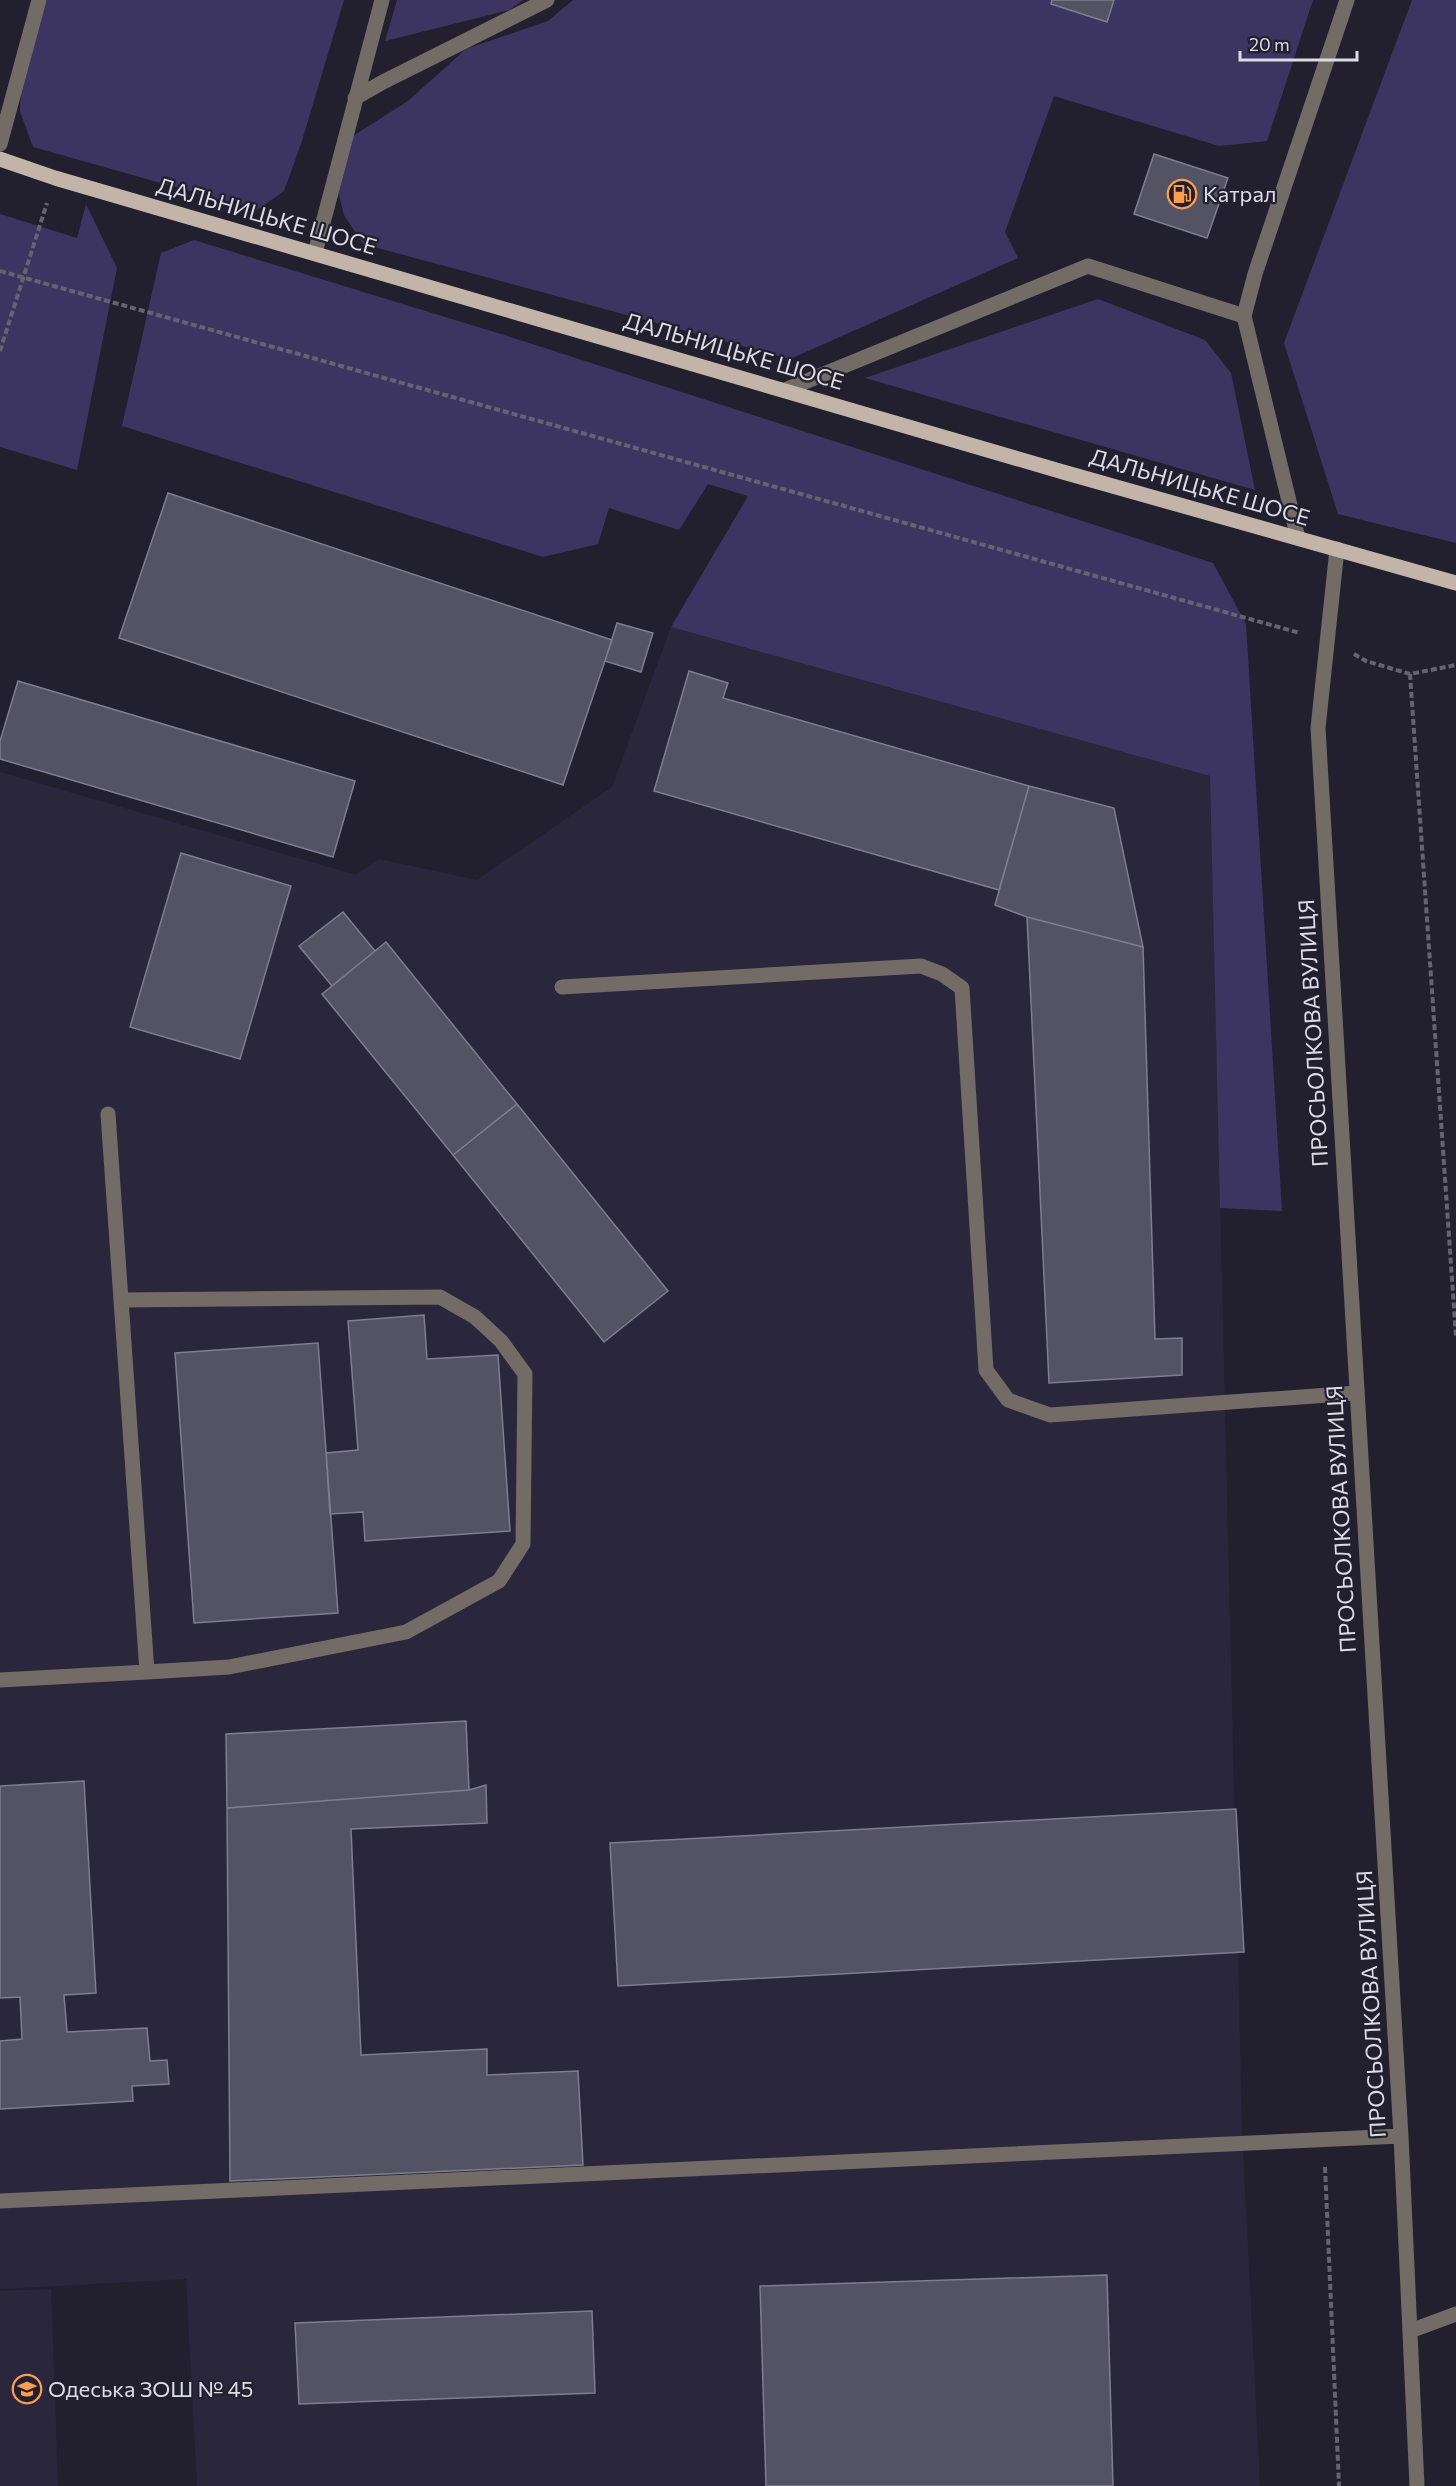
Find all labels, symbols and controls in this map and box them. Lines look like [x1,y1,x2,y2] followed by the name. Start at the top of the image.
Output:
[1240,24,1357,62] scale bar
[1249,33,1290,55] text: 20 m
[154,171,380,260] street label: ДАЛЬНИЦЬКЕ ШОСЕ
[1166,178,1198,210] fuel station icon: Катрал
[1203,180,1277,207] place label: Катрал
[621,306,847,395] street label: ДАЛЬНИЦЬКЕ ШОСЕ
[1087,442,1313,531] street label: ДАЛЬНИЦЬКЕ ШОСЕ
[1292,898,1333,1168] street label: ПРОСЬОЛКОВА ВУЛИЦЯ
[1320,1384,1361,1654] street label: ПРОСЬОЛКОВА ВУЛИЦЯ
[1350,1869,1391,2139] street label: ПРОСЬОЛКОВА ВУЛИЦЯ
[11,2373,43,2405] school or university icon: Одеська ЗОШ № 45
[48,2375,253,2402] place label: Одеська ЗОШ № 45

